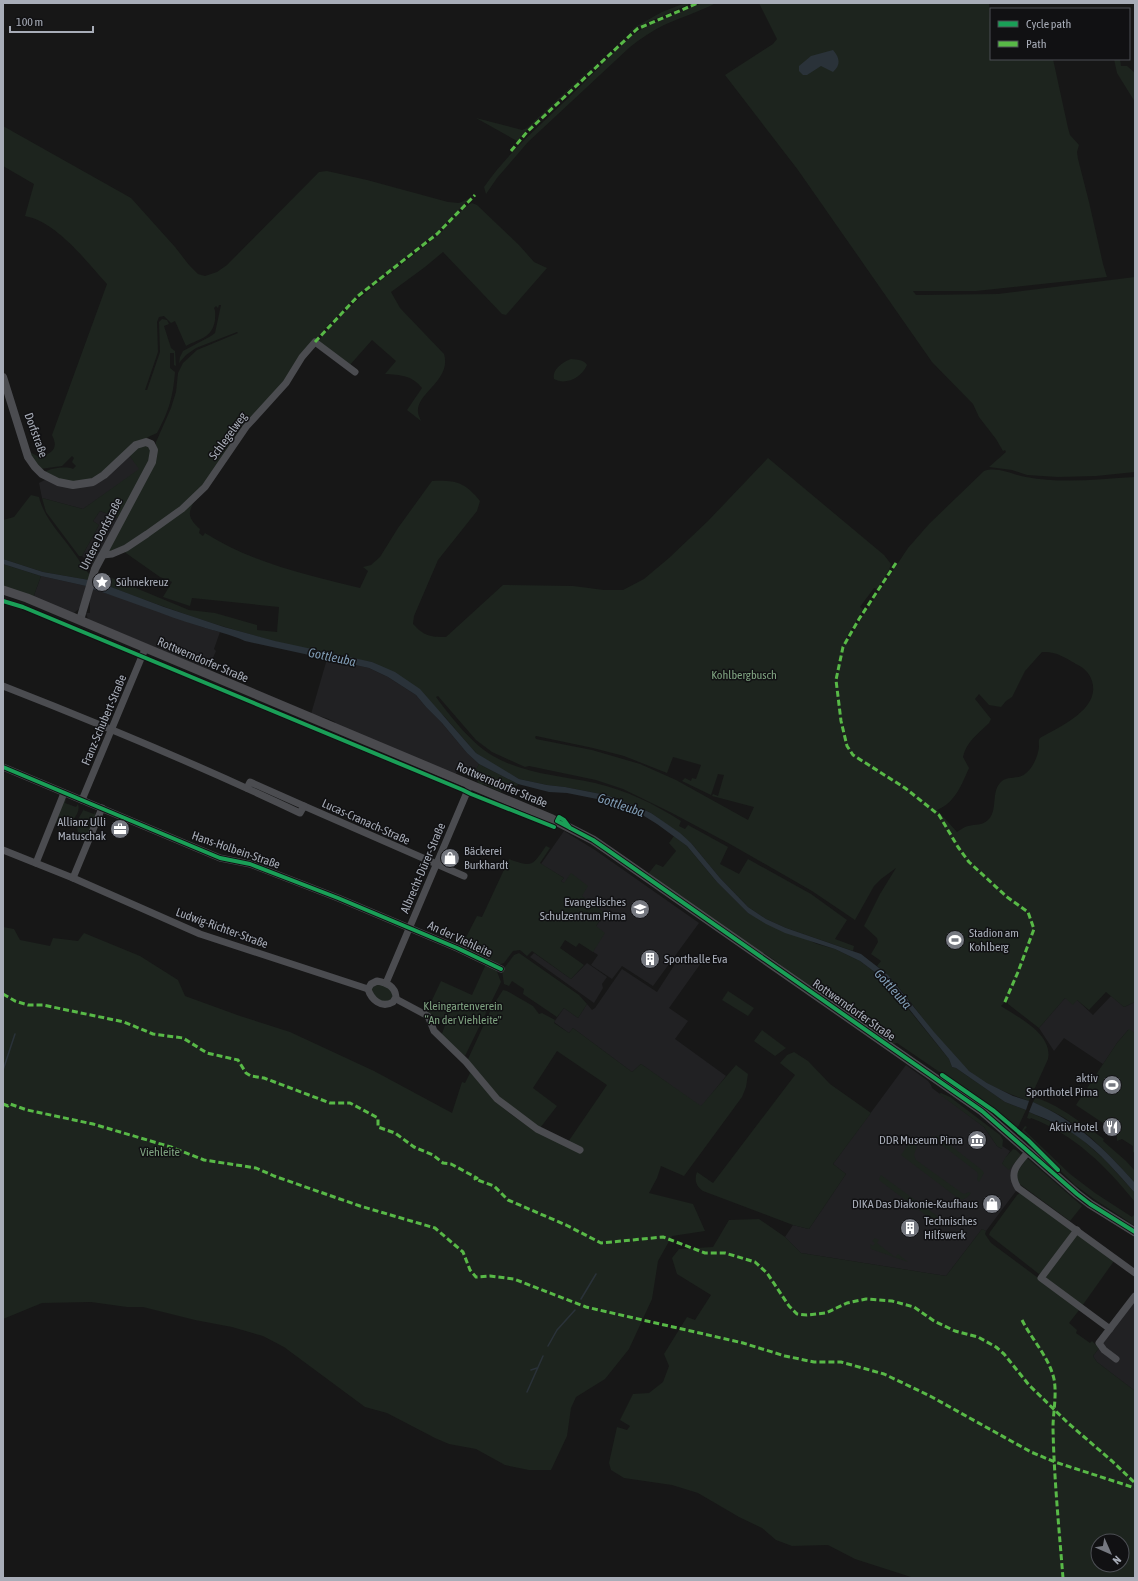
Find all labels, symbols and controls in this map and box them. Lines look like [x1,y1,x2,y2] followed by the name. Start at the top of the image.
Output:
[10,8,93,34] scale bar
[990,8,1130,60] legend
[16,15,43,29] text: 100 m
[1026,17,1071,31] text: Cycle path
[1026,37,1047,51] text: Path
[206,409,250,462] street label: Schlegelweg
[21,411,51,459] street label: Dorfstraße
[77,496,125,572] street label: Untere Dorfstraße
[91,571,113,593] place icon: Sühnekreuz
[116,575,169,589] place label: Sühnekreuz
[155,634,251,686] street label: Rottwerndorfer Straße
[307,645,357,669] water label: Gottleuba
[711,668,777,682] park label: Kohlbergbusch
[79,673,129,767] street label: Franz-Schubert-Straße
[454,759,550,811] street label: Rottwerndorfer Straße
[596,790,646,820] water label: Gottleuba
[320,796,412,848] street label: Lucas-Cranach-Straße
[57,815,107,843] place label: Allianz Ulli Matuschak
[109,818,131,840] office icon: Allianz Ulli Matuschak
[398,821,448,915] street label: Albrecht-Dürer-Straße
[190,828,282,872] street label: Hans-Holbein-Straße
[464,844,509,872] place label: Bäckerei Burkhardt
[439,847,461,869] shop icon: Bäckerei Burkhardt
[540,895,626,923] place label: Evangelisches Schulzentrum Pirna
[629,898,651,920] school or university icon: Evangelisches Schulzentrum Pirna
[174,905,270,951] street label: Ludwig-Richter-Straße
[425,918,495,960] street label: An der Viehleite
[969,926,1019,954] place label: Stadion am Kohlberg
[944,929,966,951] sports icon: Stadion am Kohlberg
[639,948,661,970] building icon: Sporthalle Eva
[664,952,728,966] place label: Sporthalle Eva
[871,966,915,1012] water label: Gottleuba
[810,976,898,1044] street label: Rottwerndorfer Straße
[423,999,503,1027] park label: Kleingartenverein “An der Viehleite"
[1026,1071,1098,1099] place label: aktiv Sporthotel Pirna
[1101,1074,1123,1096] sports icon: aktiv Sporthotel Pirna
[1101,1116,1123,1138] restaurant icon: Aktiv Hotel
[1049,1120,1099,1134] place label: Aktiv Hotel
[966,1129,988,1151] museum icon: DDR Museum Pirna
[879,1133,963,1147] place label: DDR Museum Pirna
[140,1145,180,1159] park label: Viehleite
[981,1193,1003,1215] shop icon: DIKA Das Diakonie-Kaufhaus
[852,1197,978,1211] place label: DIKA Das Diakonie-Kaufhaus
[924,1214,977,1242] place label: Technisches Hilfswerk
[899,1217,921,1239] building icon: Technisches Hilfswerk
[1090,1533,1130,1573] north arrow
[1111,1554,1124,1567] text: N

